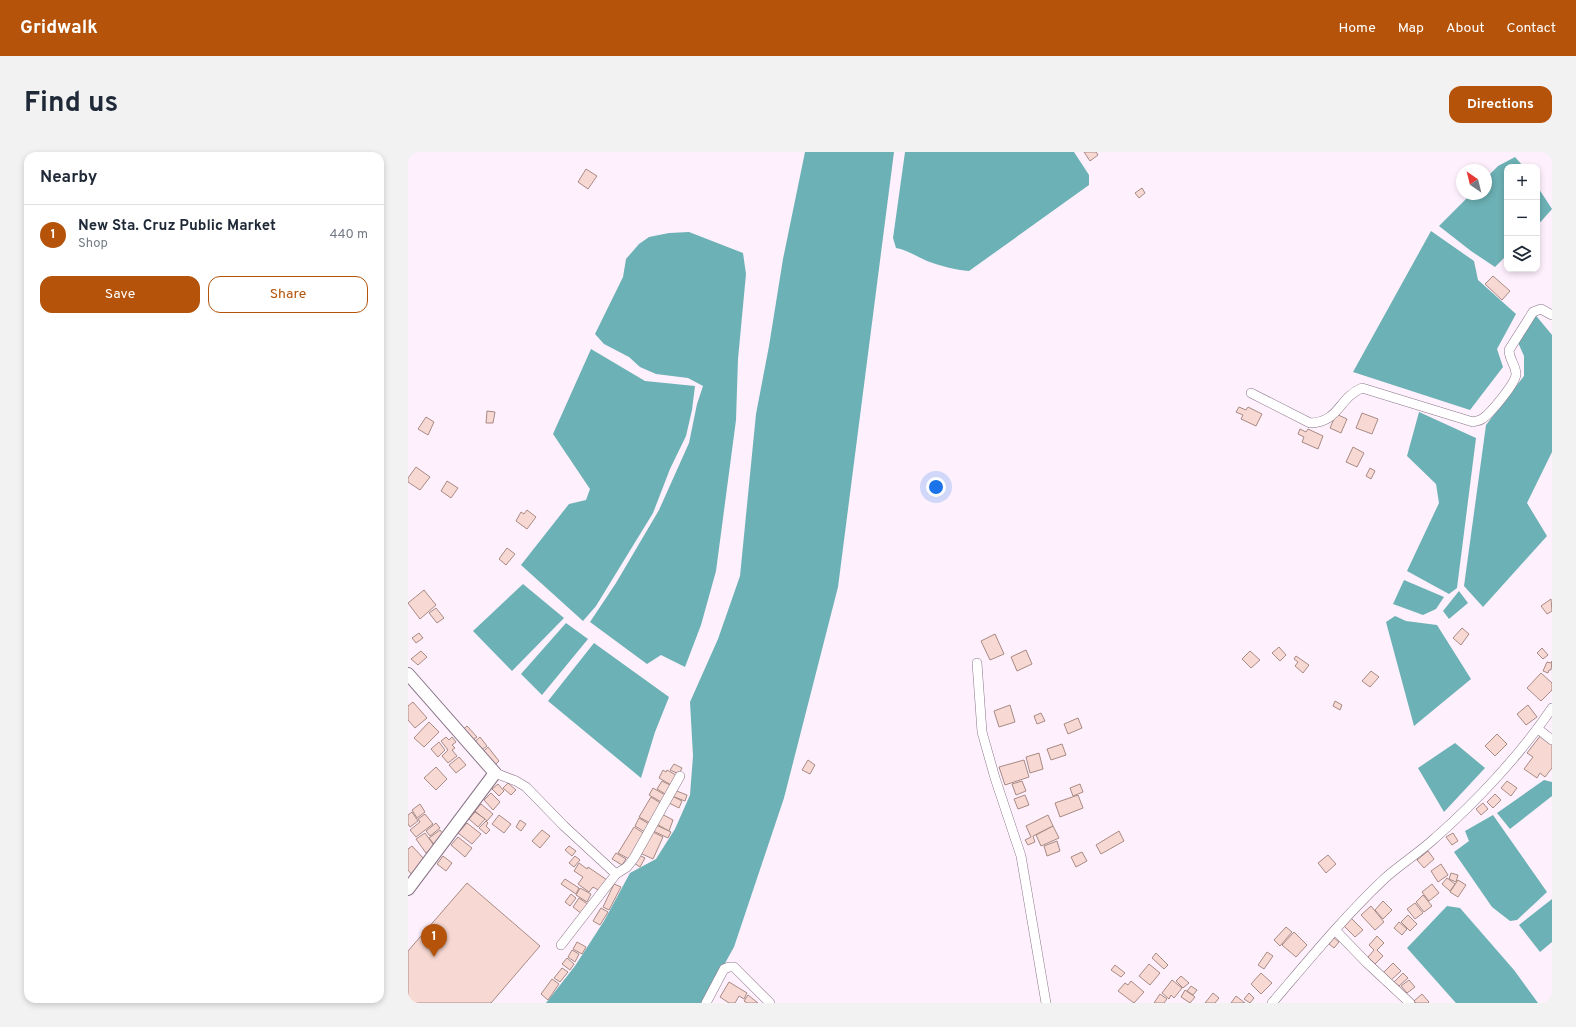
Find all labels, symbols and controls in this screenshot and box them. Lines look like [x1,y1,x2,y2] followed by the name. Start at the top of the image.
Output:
[20,16,98,40] text: Gridwalk
[1339,20,1376,37] text: Home
[1398,20,1424,37] text: Map
[1446,20,1485,37] text: About
[1507,20,1556,37] text: Contact
[24,86,118,122] text: Find us
[1449,86,1552,123] button: Directions
[1456,164,1492,200] north arrow
[1504,164,1540,272] map controls
[1504,164,1540,200] button: +
[40,167,97,189] text: Nearby
[1504,200,1540,236] button: −
[78,217,276,236] text: New Sta. Cruz Public Market
[50,227,56,243] text: 1
[329,227,368,243] text: 440 m
[78,236,108,252] text: Shop
[1504,236,1540,272] button: layers
[40,276,200,313] button: Save
[208,276,368,313] button: Share
[926,477,946,497] your location
[421,924,447,957] pin: 1

